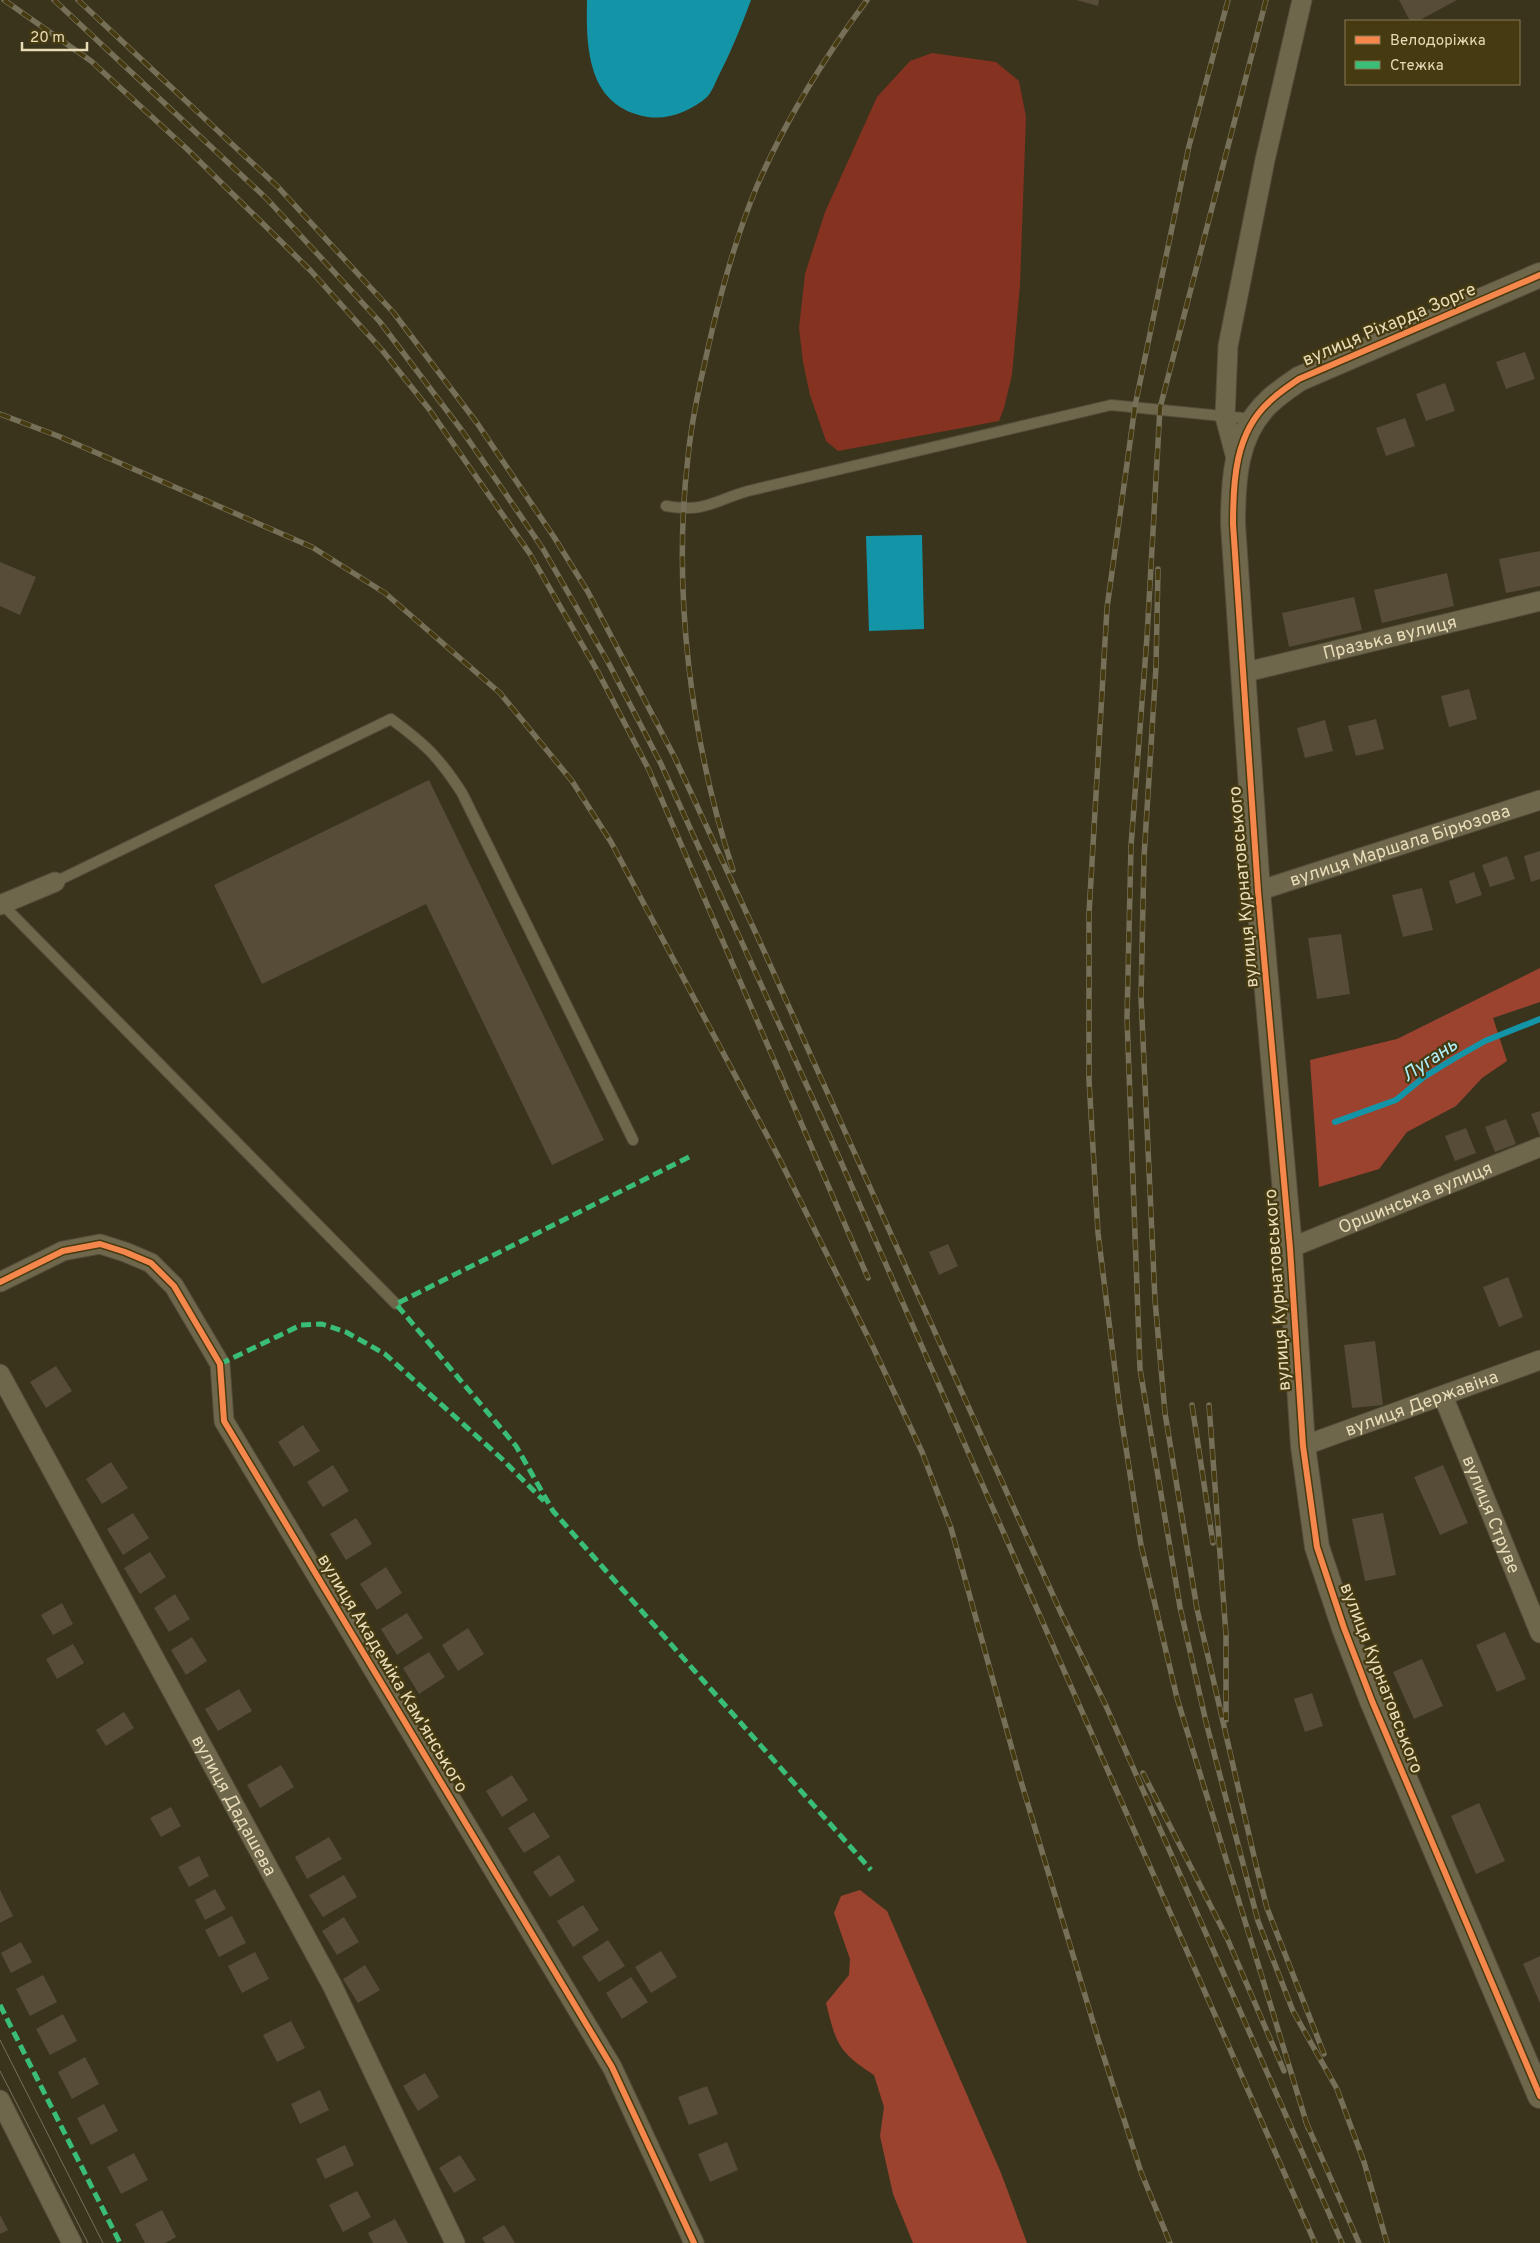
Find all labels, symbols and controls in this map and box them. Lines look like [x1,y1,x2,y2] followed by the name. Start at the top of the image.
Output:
[22,20,88,52] scale bar
[1345,20,1520,85] legend
[30,29,65,48] text: 20 m
[1390,32,1486,51] text: Велодоріжка
[1390,57,1444,76] text: Стежка
[1299,278,1480,372] street label: вулиця Ріхарда Зорге
[1321,611,1460,666] street label: Празька вулиця
[1224,785,1265,989] street label: вулиця Курнатовського
[1287,800,1513,893] street label: вулиця Маршала Бірюзова
[1398,1033,1463,1088] water label: Лугань
[1335,1157,1496,1240] street label: Оршинська вулиця
[1260,1188,1297,1392] street label: вулиця Курнатовського
[1342,1366,1502,1443] street label: вулиця Державіна
[1456,1453,1525,1577] street label: вулиця Струве
[311,1550,472,1797] street label: вулиця Академіка Кам'янського
[1334,1580,1428,1777] street label: вулиця Курнатовського
[185,1732,281,1881] street label: вулиця Дадашева

